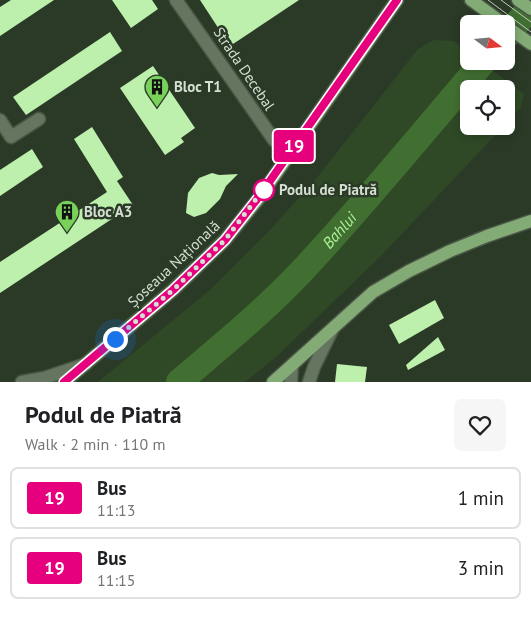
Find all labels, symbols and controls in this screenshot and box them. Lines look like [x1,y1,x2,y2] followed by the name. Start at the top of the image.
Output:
[460,15,515,70] north arrow
[460,15,515,135] map controls
[210,23,280,114] street label: Strada Decebal
[144,74,170,108] building icon: Bloc T1
[174,77,222,96] place label: Bloc T1
[460,80,515,135] button: locate
[272,130,316,162] line badge: 19
[284,134,304,157] text: 19
[253,179,275,201] marker: Podul de Piatră
[279,180,377,199] place label: Podul de Piatră
[54,199,80,233] building icon: Bloc A3
[84,202,132,221] place label: Bloc A3
[318,207,361,252] water label: Bahlui
[124,216,224,311] street label: Șoseaua Națională
[103,327,128,352] your location
[25,399,182,430] text: Podul de Piatră
[454,399,506,451] button: heart
[25,434,165,454] text: Walk · 2 min · 110 m
[97,476,126,500] text: Bus
[44,486,65,509] text: 19
[458,486,504,510] text: 1 min
[97,500,135,520] text: 11:13
[97,546,126,570] text: Bus
[44,556,65,579] text: 19
[458,556,504,580] text: 3 min
[97,570,135,590] text: 11:15

